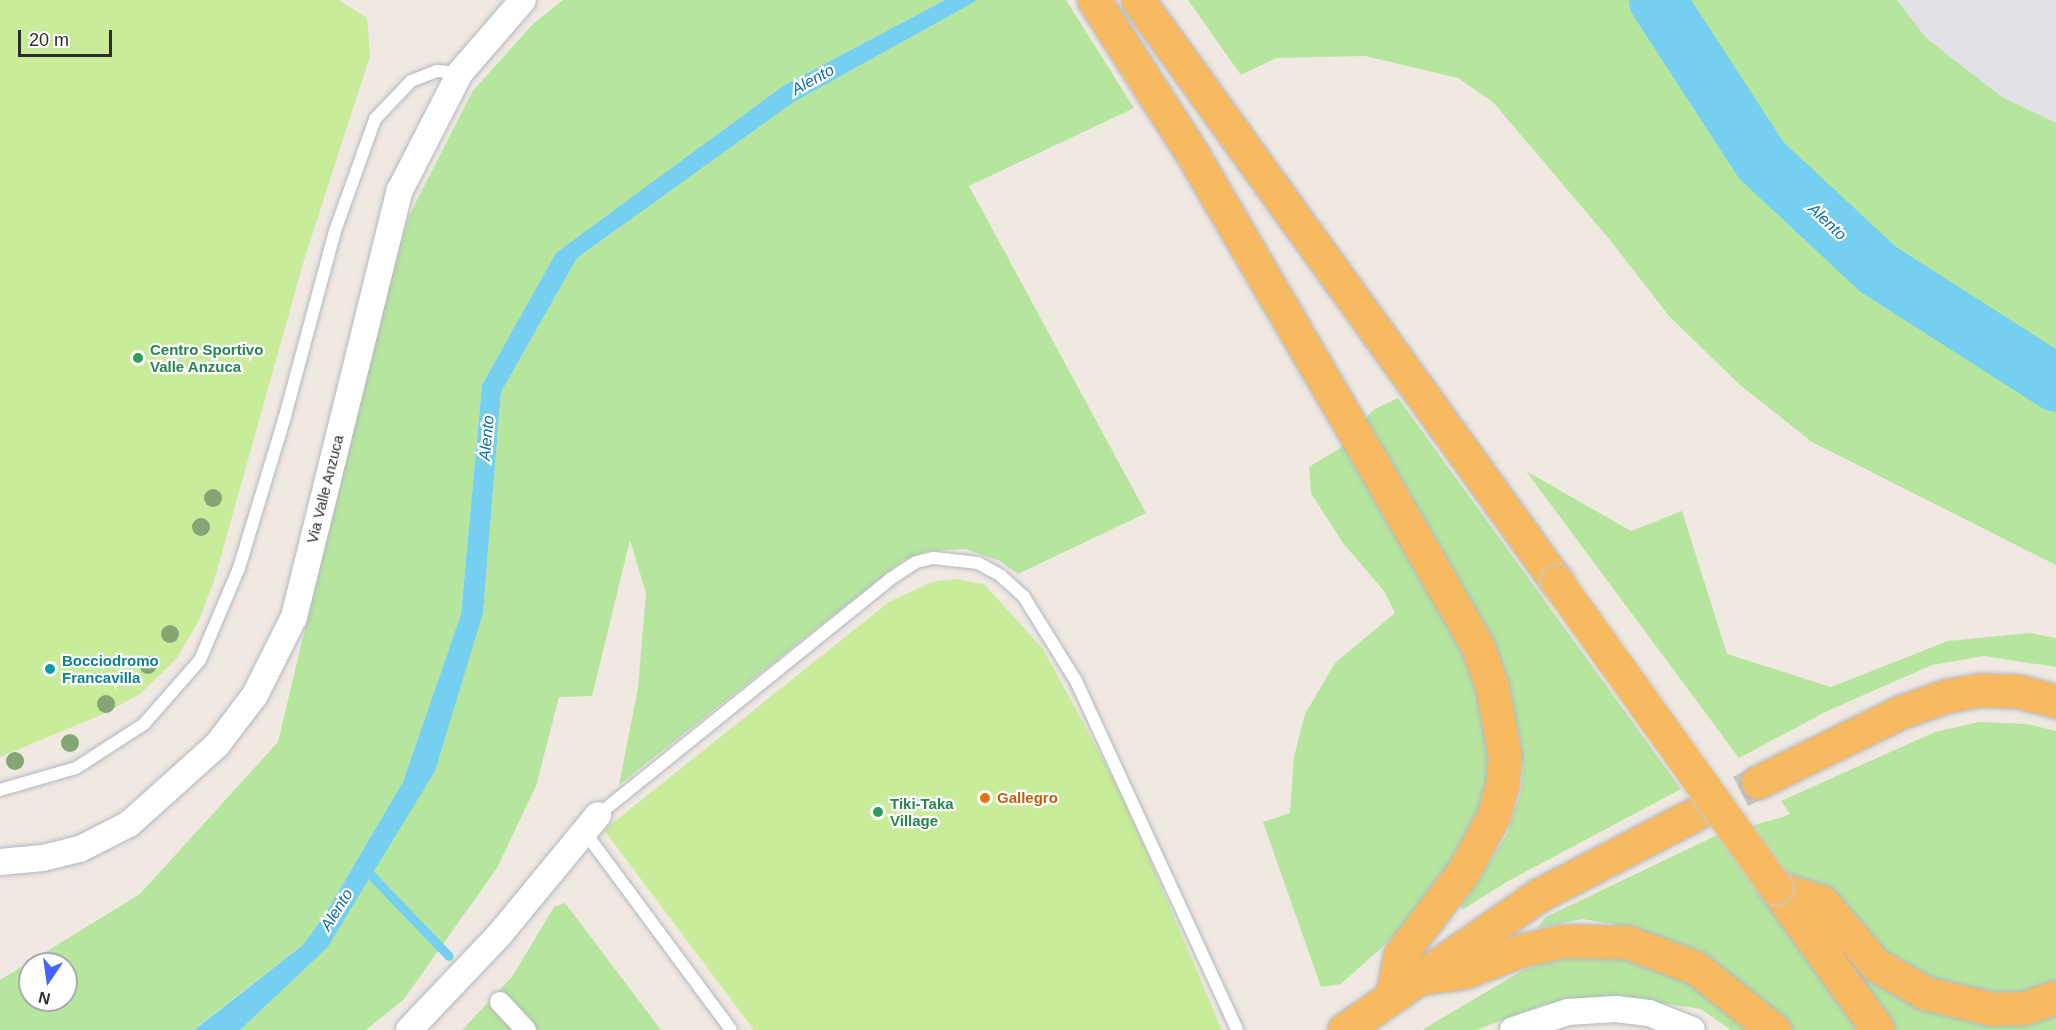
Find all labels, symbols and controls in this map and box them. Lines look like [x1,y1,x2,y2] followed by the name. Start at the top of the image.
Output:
[21,18,116,56] scale bar
[29,30,69,50] text: 20 m
[789,61,837,99] water label: Alento
[1804,200,1850,244] water label: Alento
[150,340,263,375] place label: Centro Sportivo Valle Anzuca
[131,351,145,365] marker: Centro Sportivo Valle Anzuca
[475,415,499,461] water label: Alento
[303,432,347,546] street label: Via Valle Anzuca
[62,651,159,686] place label: Bocciodromo Francavilla
[43,662,57,676] marker: Bocciodromo Francavilla
[997,789,1058,807] place label: Gallegro
[978,791,992,805] marker: Gallegro
[890,794,954,829] place label: Tiki-Taka Village
[871,805,885,819] marker: Tiki-Taka Village
[317,886,357,934] water label: Alento
[18,952,78,1012] north arrow
[37,988,52,1008] text: N

